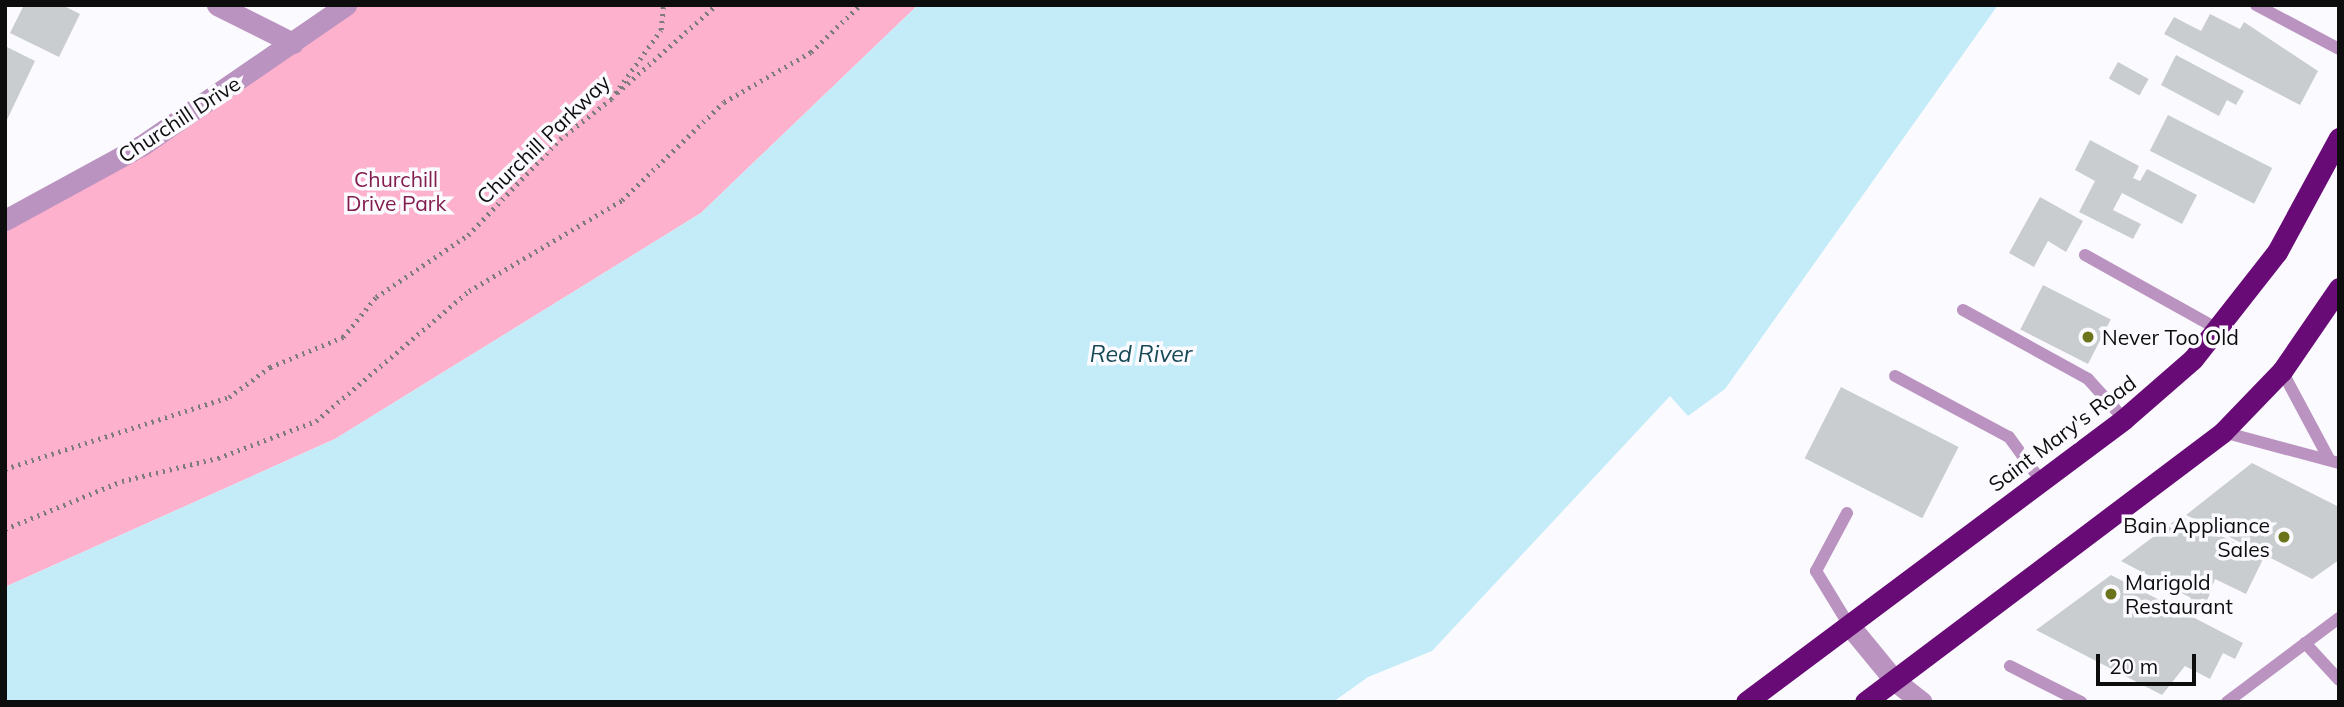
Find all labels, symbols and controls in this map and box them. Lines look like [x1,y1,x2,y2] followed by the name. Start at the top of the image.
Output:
[471,69,615,209] street label: Churchill Parkway
[113,70,245,168] street label: Churchill Drive
[346,166,446,216] park label: Churchill Drive Park
[2102,324,2239,350] place label: Never Too Old
[2080,329,2096,345] marker: Never Too Old
[1090,340,1192,368] water label: Red River
[1983,369,2141,497] street label: Saint Mary's Road
[2123,512,2270,562] place label: Bain Appliance Sales
[2276,529,2292,545] marker: Bain Appliance Sales
[2125,569,2233,619] place label: Marigold Restaurant
[2103,586,2119,602] marker: Marigold Restaurant
[2099,640,2199,684] scale bar
[2109,653,2158,679] text: 20 m

